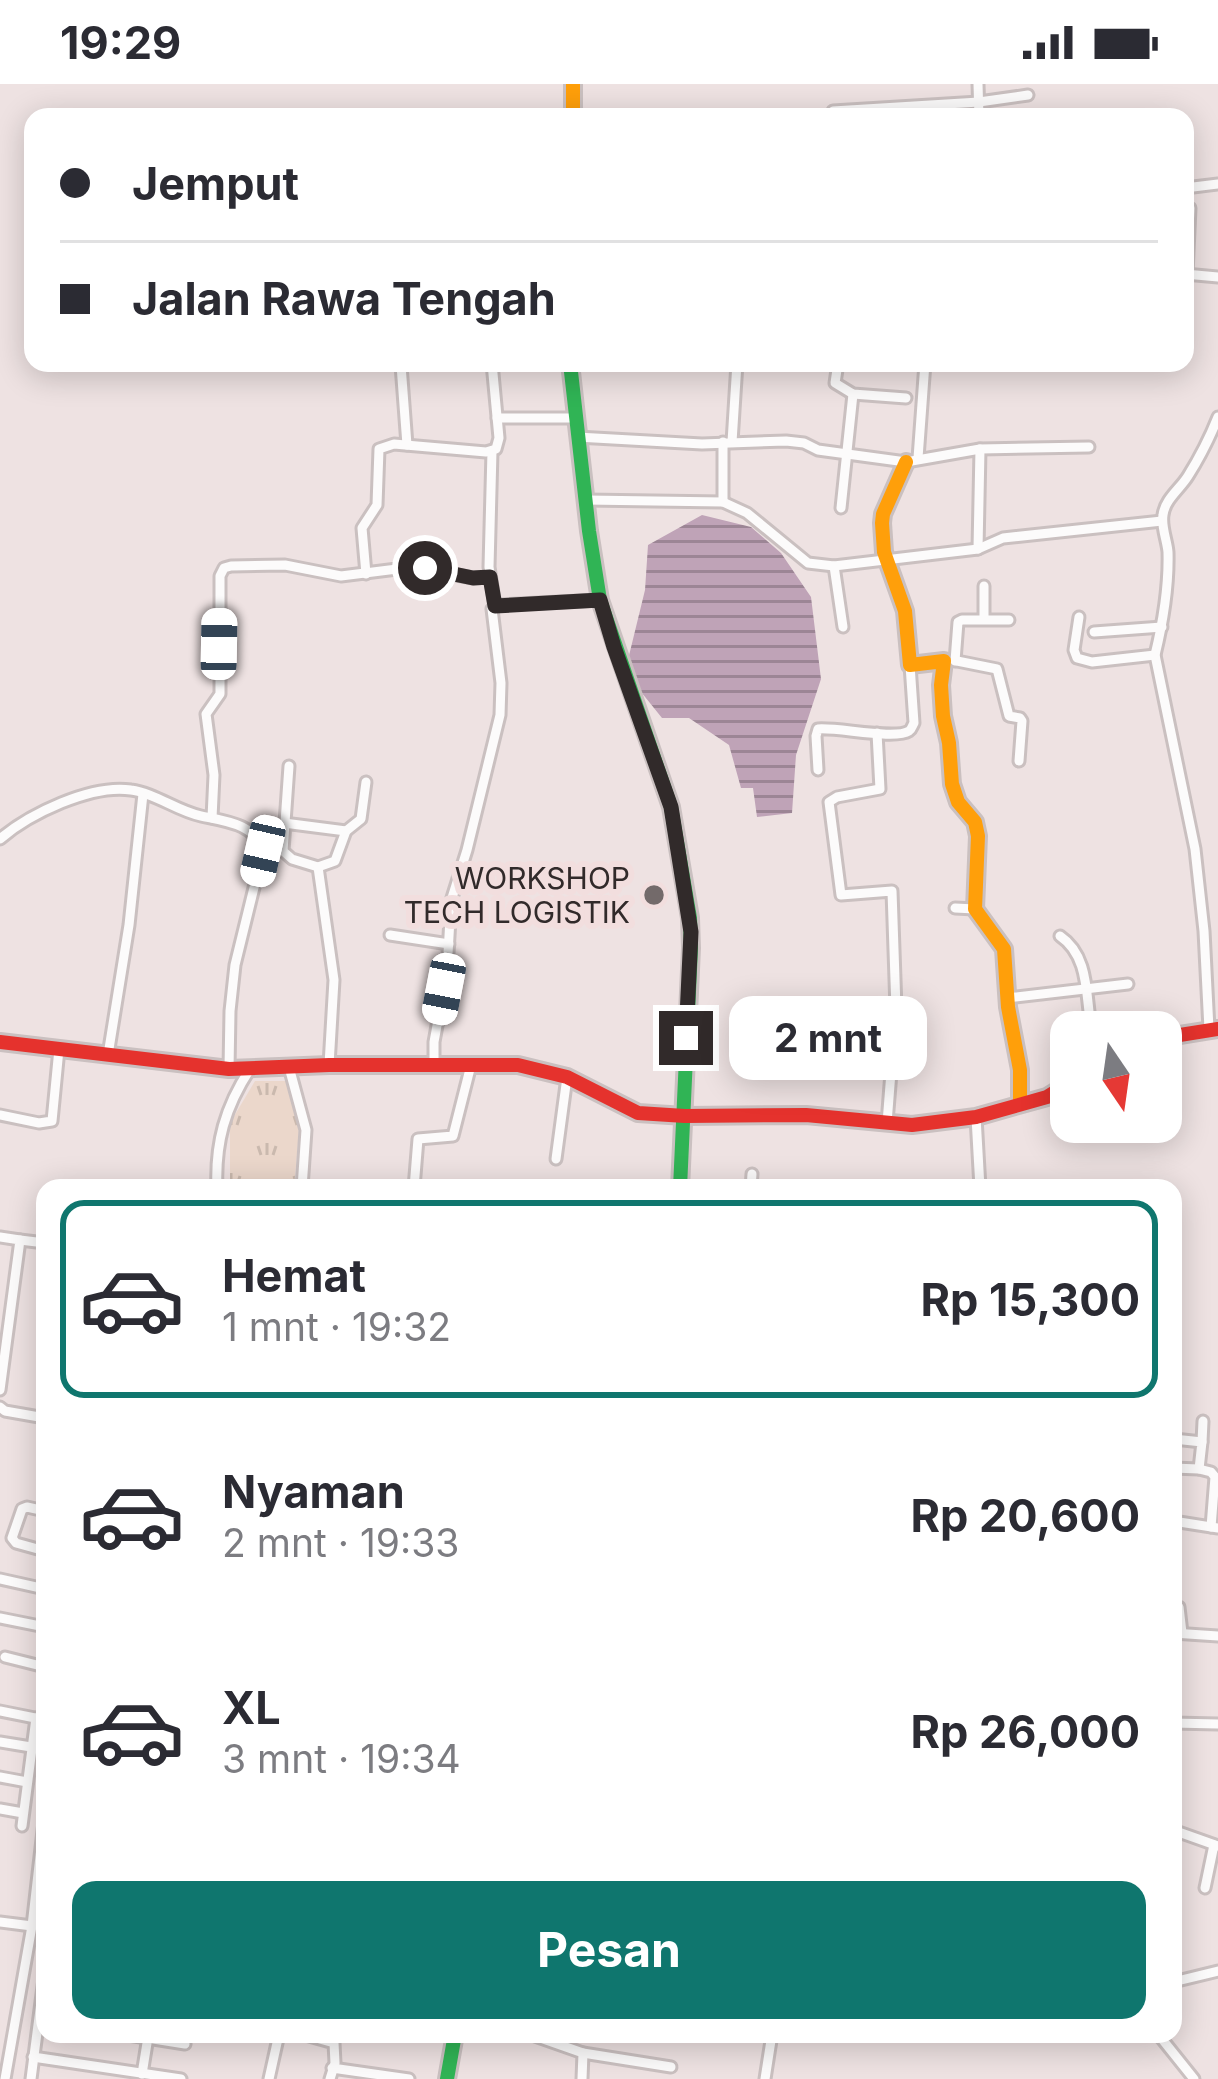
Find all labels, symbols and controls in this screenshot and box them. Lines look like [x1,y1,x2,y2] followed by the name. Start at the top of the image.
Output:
[60,15,181,70] text: 19:29
[132,156,299,211] text: Jemput
[132,271,556,326] text: Jalan Rawa Tengah
[398,541,452,595] route start
[200,608,238,680] car
[237,812,289,890] car
[404,860,630,930] place label: WORKSHOP TECH LOGISTIK
[641,882,667,908] marker: WORKSHOP TECH LOGISTIK
[419,950,469,1028] car
[728,996,926,1080] callout: 2 mnt
[659,1011,713,1065] route end
[1050,1011,1182,1143] north arrow
[1050,1011,1182,1143] map controls
[774,1014,882,1061] text: 2 mnt
[78,1245,186,1353] icon: car
[222,1248,366,1303] text: Hemat
[921,1272,1140,1327] text: Rp 15,300
[222,1303,451,1350] text: 1 mnt · 19:32
[78,1461,186,1569] icon: car
[222,1464,405,1519] text: Nyaman
[910,1488,1140,1543] text: Rp 20,600
[222,1519,459,1566] text: 2 mnt · 19:33
[78,1677,186,1785] icon: car
[222,1680,281,1735] text: XL
[910,1704,1140,1759] text: Rp 26,000
[222,1735,461,1782] text: 3 mnt · 19:34
[72,1881,1146,2019] button: Pesan

